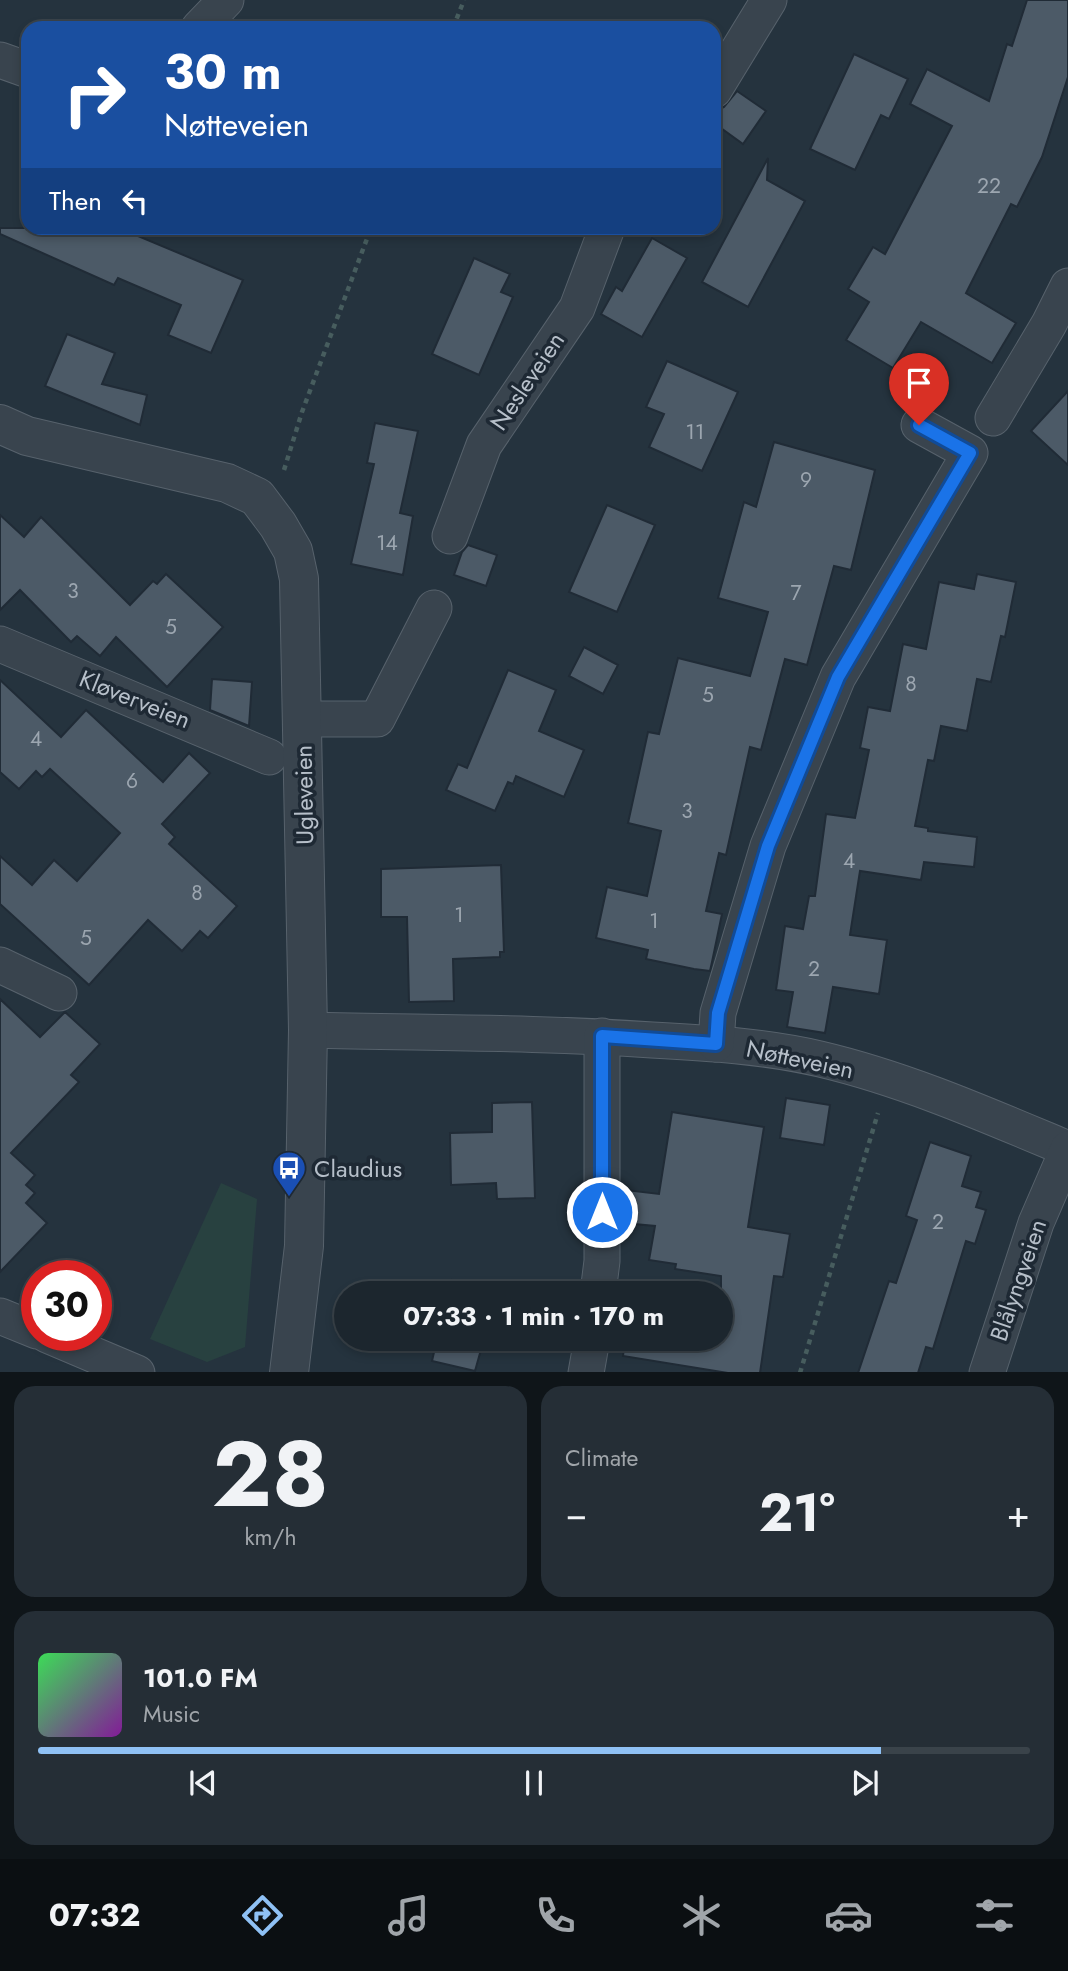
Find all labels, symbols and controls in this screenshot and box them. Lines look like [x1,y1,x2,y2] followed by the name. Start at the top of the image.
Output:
[164,37,282,107] text: 30 m
[49,49,140,140] icon: right
[164,102,309,148] text: Nøtteveien
[977,171,1001,201] house number: 22
[49,182,102,220] text: Then
[116,182,154,220] icon: left
[481,325,573,437] street label: Nesleveien
[889,353,949,425] pin
[900,364,938,402] icon: arrive
[686,417,704,447] house number: 11
[800,465,812,495] house number: 9
[376,528,398,558] house number: 14
[67,576,79,606] house number: 3
[790,578,802,608] house number: 7
[165,612,177,642] house number: 5
[74,661,196,737] street label: Kløverveien
[905,669,917,699] house number: 8
[702,680,714,710] house number: 5
[30,724,42,754] house number: 4
[286,745,322,845] street label: Ugleveien
[126,766,138,796] house number: 6
[681,796,693,826] house number: 3
[843,846,855,876] house number: 4
[191,878,203,908] house number: 8
[454,900,464,930] house number: 1
[649,906,659,936] house number: 1
[80,923,92,953] house number: 5
[808,954,820,984] house number: 2
[743,1031,857,1087] street label: Nøtteveien
[270,1149,308,1198] bus stop icon: Claudius
[314,1151,402,1186] place label: Claudius
[565,1175,639,1249] position arrow
[932,1207,944,1237] house number: 2
[981,1214,1055,1346] street label: Blålyngveien
[21,1260,112,1351] speed limit sign: 30
[403,1297,664,1335] text: 07:33 · 1 min · 170 m
[212,1409,329,1540] text: 28
[565,1441,638,1475] text: Climate
[759,1475,835,1551] text: 21°
[565,1486,587,1541] text: −
[1007,1486,1030,1541] text: +
[245,1520,296,1554] text: km/h
[143,1659,258,1697] text: 101.0 FM
[143,1697,200,1731] text: Music
[184,1764,222,1802] icon: previous
[515,1764,553,1802] icon: pause
[846,1764,884,1802] icon: next
[238,1891,287,1940] icon: directions
[384,1891,433,1940] icon: music
[531,1891,580,1940] icon: phone
[677,1891,726,1940] icon: climate
[824,1891,873,1940] icon: car
[970,1891,1019,1940] icon: filters
[49,1892,140,1938] text: 07:32

